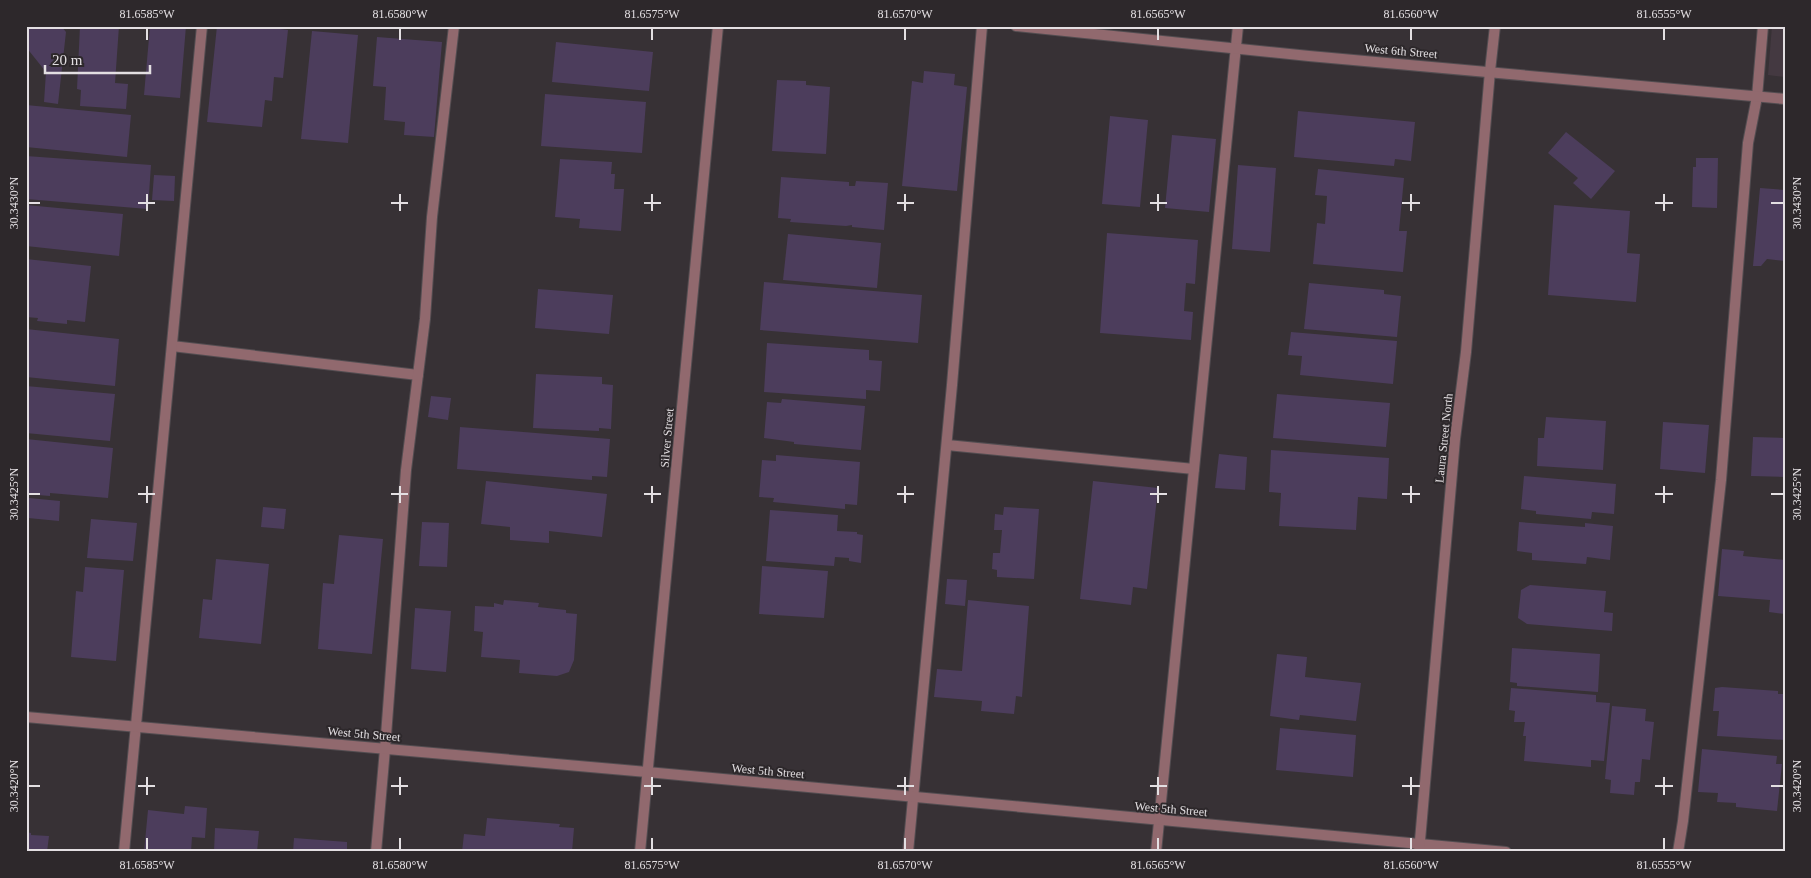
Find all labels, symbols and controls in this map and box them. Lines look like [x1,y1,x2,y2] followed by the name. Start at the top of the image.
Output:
[119,7,175,21] text: 81.6585°W
[372,7,428,21] text: 81.6580°W
[624,7,680,21] text: 81.6575°W
[877,7,933,21] text: 81.6570°W
[1130,7,1186,21] text: 81.6565°W
[1383,7,1439,21] text: 81.6560°W
[1636,7,1692,21] text: 81.6555°W
[1364,41,1439,61] street label: West 6th Street
[45,42,150,74] scale bar
[52,52,83,68] text: 20 m
[7,176,21,229] text: 30.3430°N
[1790,176,1804,229] text: 30.3430°N
[1432,393,1456,483] street label: Laura Street North
[657,407,677,468] street label: Silver Street
[7,467,21,520] text: 30.3425°N
[1790,467,1804,520] text: 30.3425°N
[327,724,402,744] street label: West 5th Street
[7,759,21,812] text: 30.3420°N
[1790,759,1804,812] text: 30.3420°N
[731,761,806,781] street label: West 5th Street
[1134,799,1209,819] street label: West 5th Street
[119,858,175,872] text: 81.6585°W
[372,858,428,872] text: 81.6580°W
[624,858,680,872] text: 81.6575°W
[877,858,933,872] text: 81.6570°W
[1130,858,1186,872] text: 81.6565°W
[1383,858,1439,872] text: 81.6560°W
[1636,858,1692,872] text: 81.6555°W

